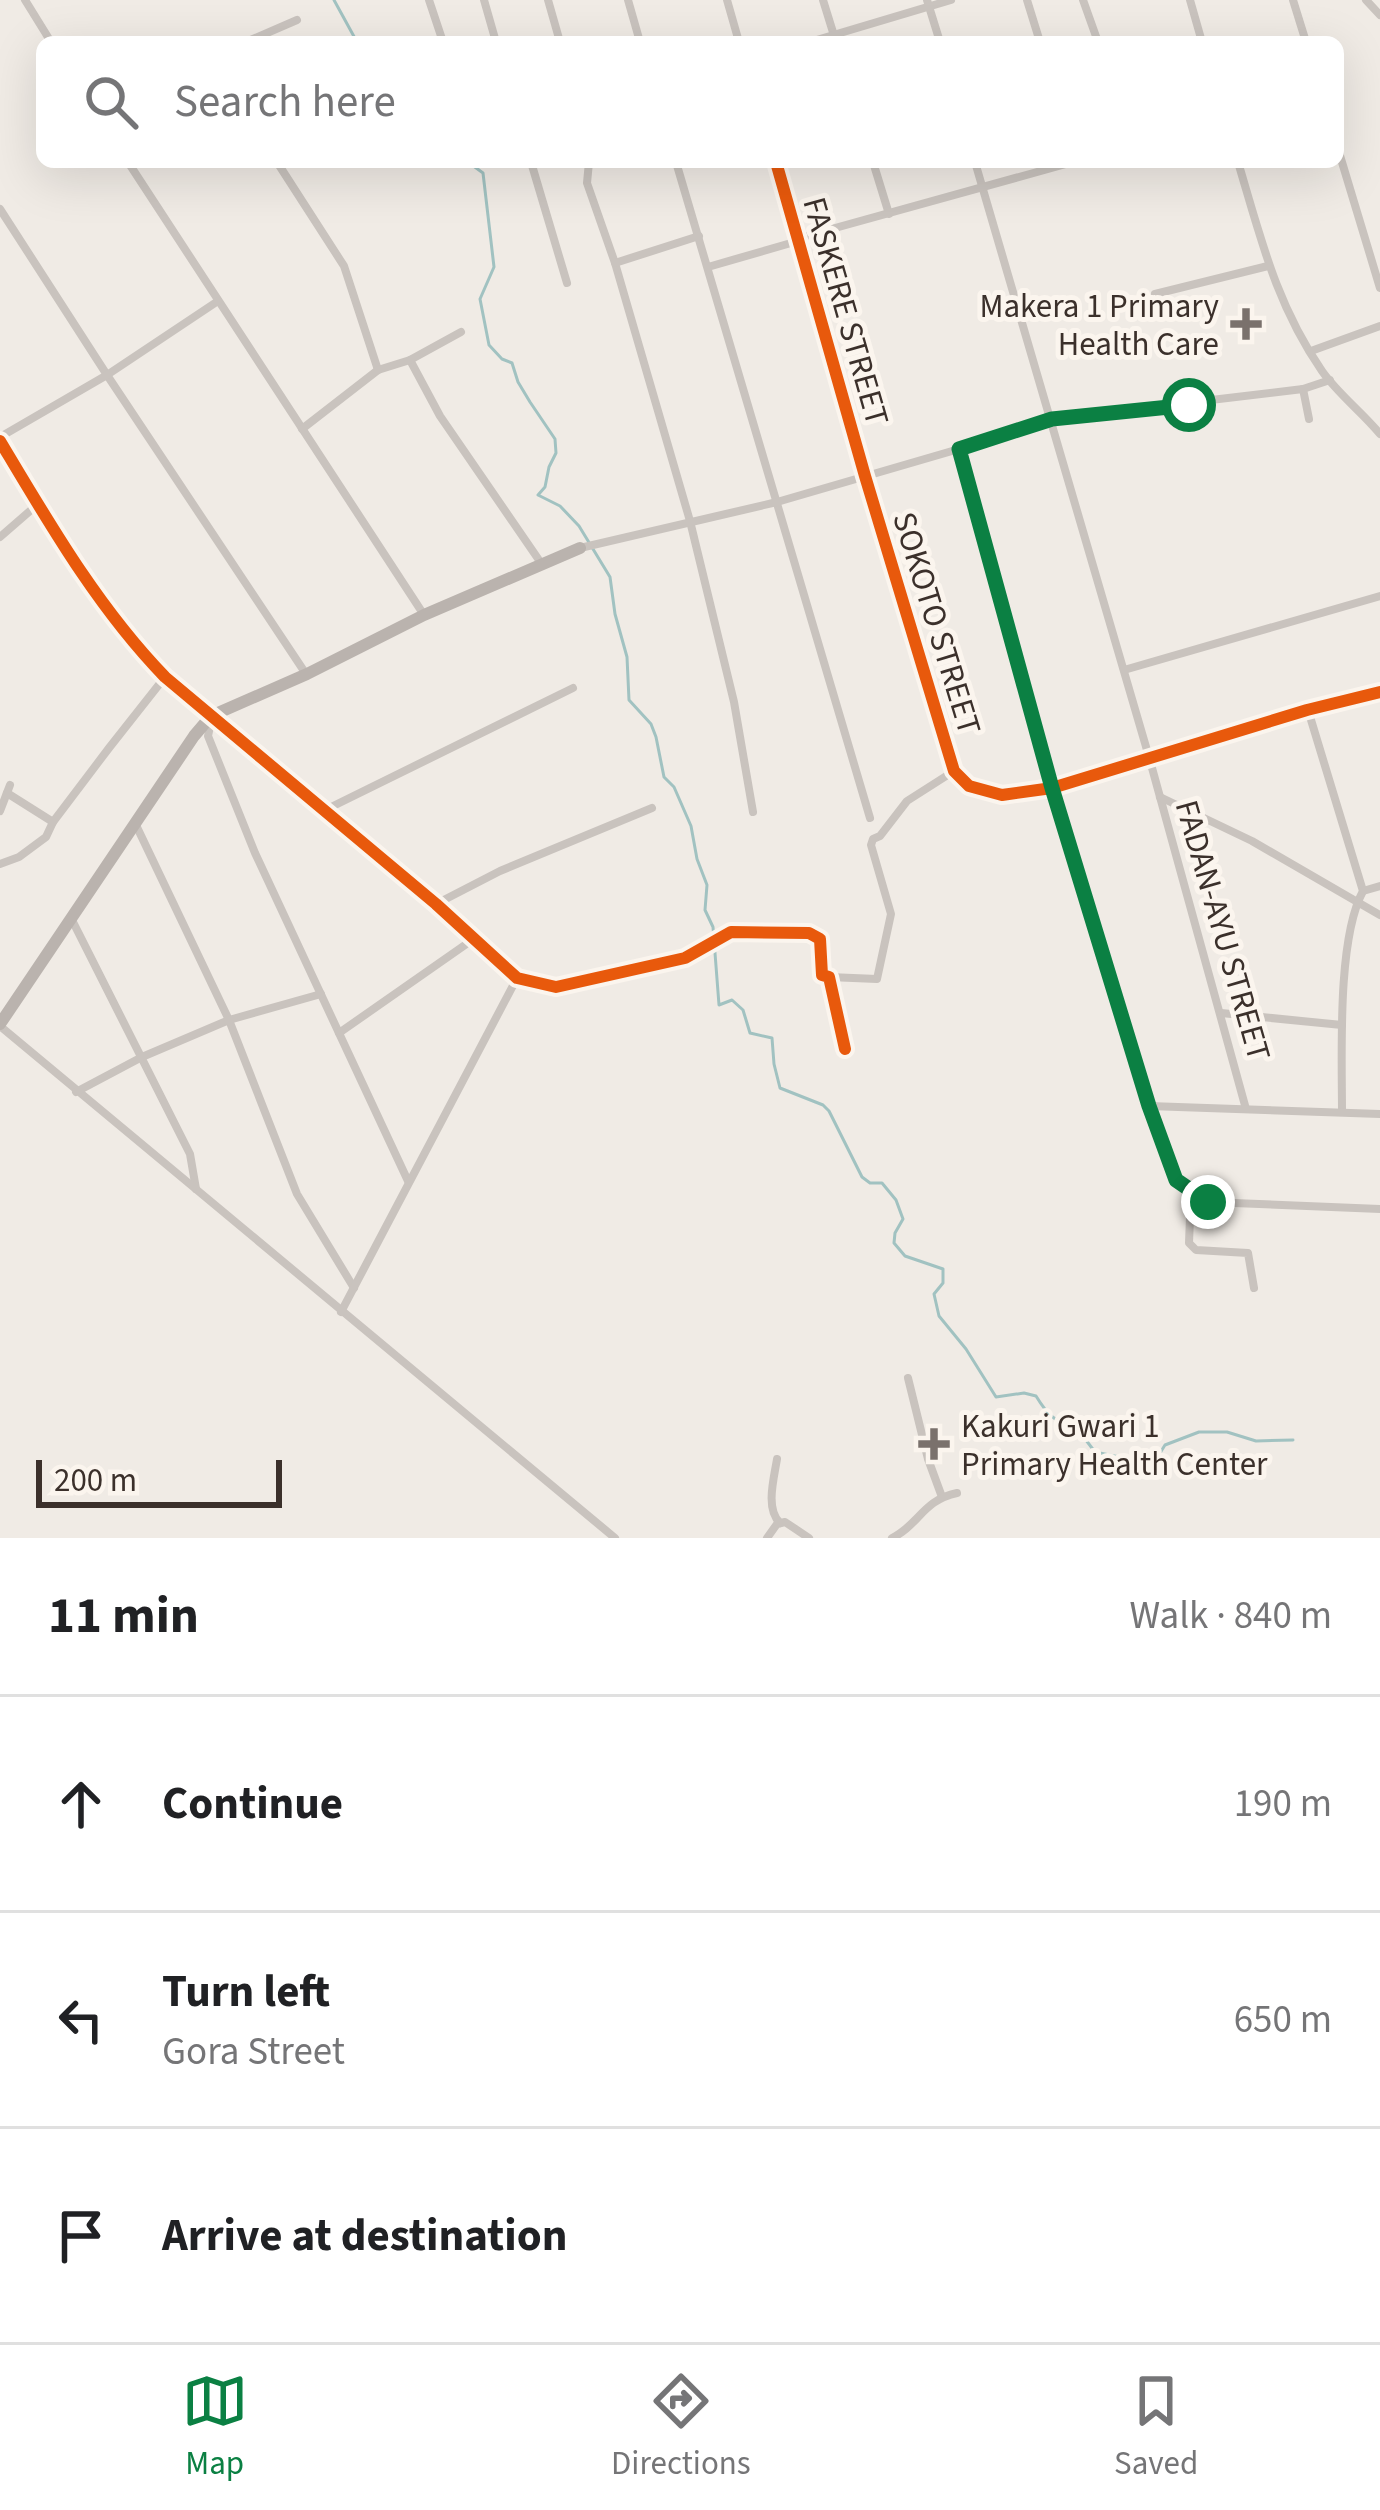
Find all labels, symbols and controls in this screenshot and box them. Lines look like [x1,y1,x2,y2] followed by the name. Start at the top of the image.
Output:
[36,36,1344,168] search box
[78,69,144,135] icon: search
[174,70,396,134] text: Search here
[790,192,901,431] street label: FASKERE STREET
[979,283,1220,368] place label: Makera 1 Primary Health Care
[1230,308,1262,340] marker: Makera 1 Primary Health Care
[1162,378,1216,432] route start
[880,506,993,740] street label: SOKOTO STREET
[1163,795,1282,1066] street label: FADAN-AYU STREET
[1181,1175,1235,1229] route end
[961,1403,1268,1488] place label: Kakuri Gwari 1 Primary Health Center
[918,1428,950,1460] marker: Kakuri Gwari 1 Primary Health Center
[36,1454,282,1507] scale bar
[54,1457,137,1504] text: 200 m
[48,1580,199,1652] text: 11 min
[1129,1588,1332,1644] text: Walk · 840 m
[48,1771,114,1837] icon: ahead
[162,1772,343,1836] text: Continue
[1234,1776,1332,1832] text: 190 m
[162,1960,330,2024] text: Turn left
[48,1987,114,2053] icon: left
[1234,1992,1332,2048] text: 650 m
[162,2024,345,2080] text: Gora Street
[48,2203,114,2269] icon: arrive
[162,2204,567,2268] text: Arrive at destination
[182,2368,248,2487] tab: Map
[611,2368,751,2487] tab: Directions
[1114,2368,1198,2487] tab: Saved

